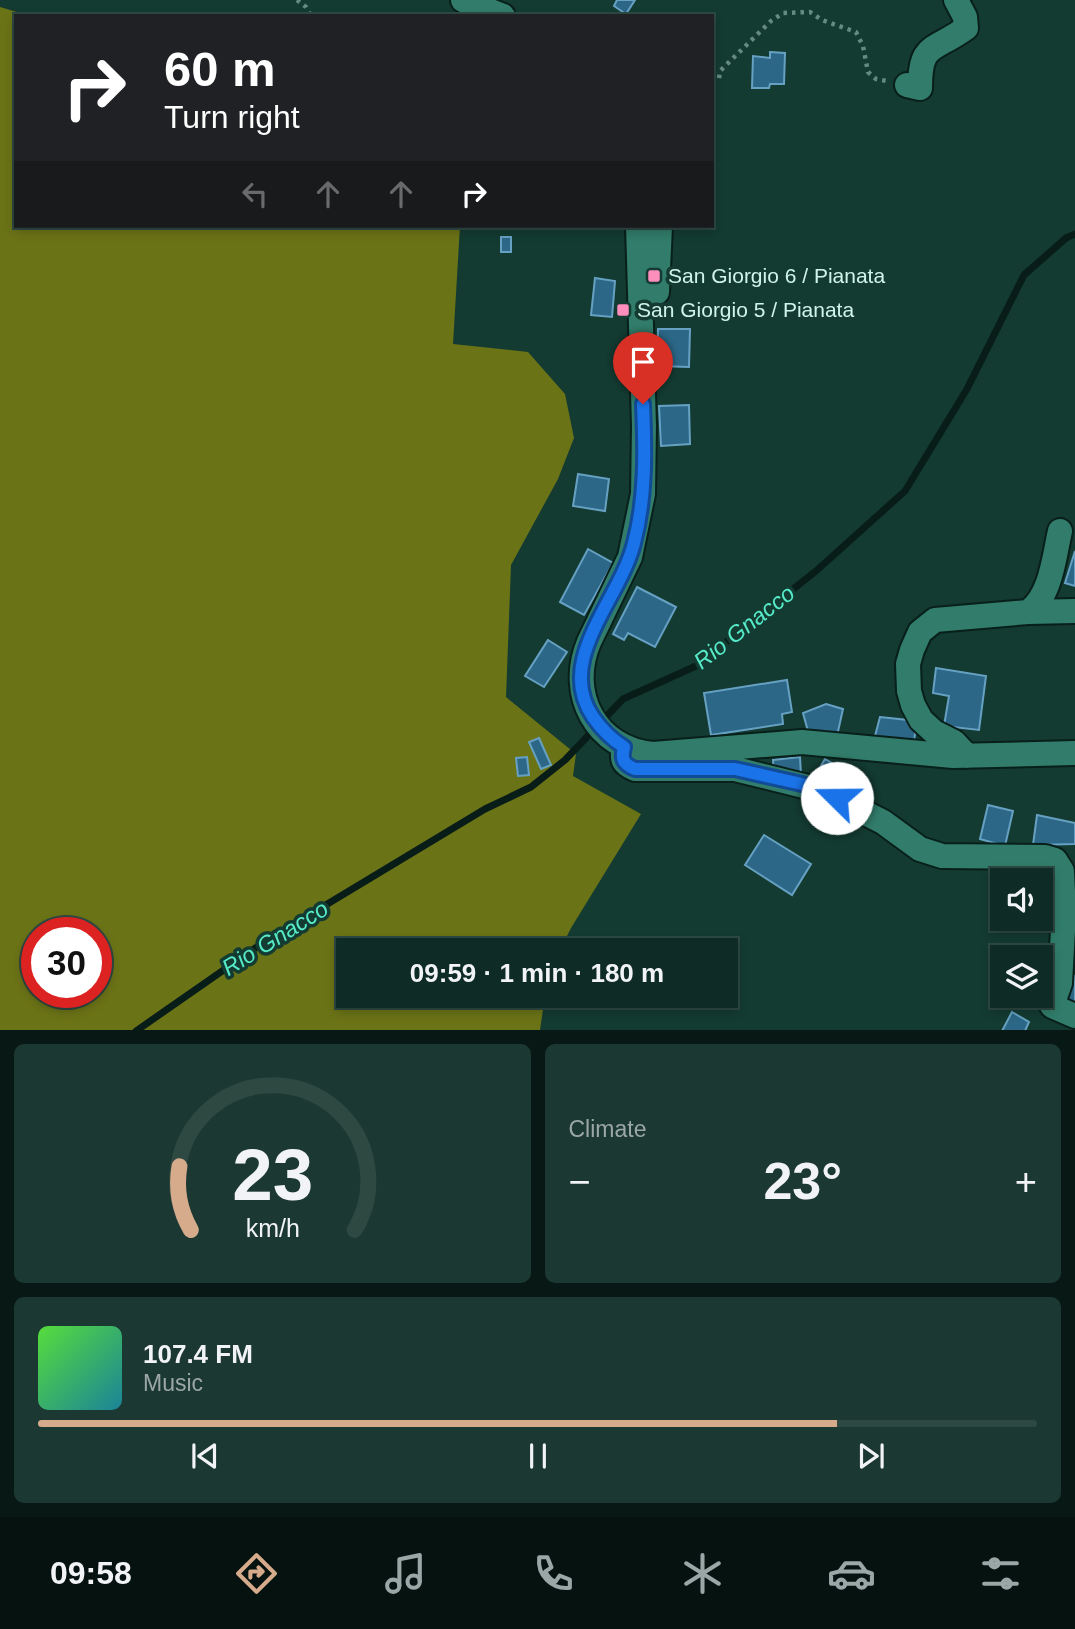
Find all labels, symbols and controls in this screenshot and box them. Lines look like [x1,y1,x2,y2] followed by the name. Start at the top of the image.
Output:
[49,42,140,133] icon: right
[164,42,276,96] text: 60 m
[164,99,300,135] text: Turn right
[236,175,274,213] icon: left
[309,175,347,213] icon: ahead
[382,175,420,213] icon: ahead
[455,175,493,213] icon: right
[668,264,885,287] place label: San Giorgio 6 / Pianata
[646,268,662,284] marker: San Giorgio 6 / Pianata
[637,298,854,321] place label: San Giorgio 5 / Pianata
[615,302,631,318] marker: San Giorgio 5 / Pianata
[613,332,673,404] pin
[624,343,662,381] icon: arrive
[689,580,800,674] water label: Rio Gnacco
[800,761,874,835] position arrow
[990,868,1053,1008] map controls
[990,868,1053,931] button: sound
[217,895,333,981] water label: Rio Gnacco
[21,917,112,1008] speed limit sign: 30
[990,945,1053,1008] button: layers
[410,958,664,988] text: 09:59 · 1 min · 180 m
[569,1116,646,1142] text: Climate
[232,1134,313,1215] text: 23
[763,1152,842,1210] text: 23°
[569,1161,591,1203] text: −
[1015,1161,1037,1203] text: +
[245,1213,299,1241] text: km/h
[143,1339,253,1369] text: 107.4 FM
[143,1370,203,1396] text: Music
[186,1437,224,1475] icon: previous
[519,1437,557,1475] icon: pause
[852,1437,890,1475] icon: next
[232,1549,281,1598] icon: directions
[381,1549,430,1598] icon: music
[529,1549,578,1598] icon: phone
[678,1549,727,1598] icon: climate
[827,1549,876,1598] icon: car
[976,1549,1025,1598] icon: filters
[50,1555,132,1591] text: 09:58

